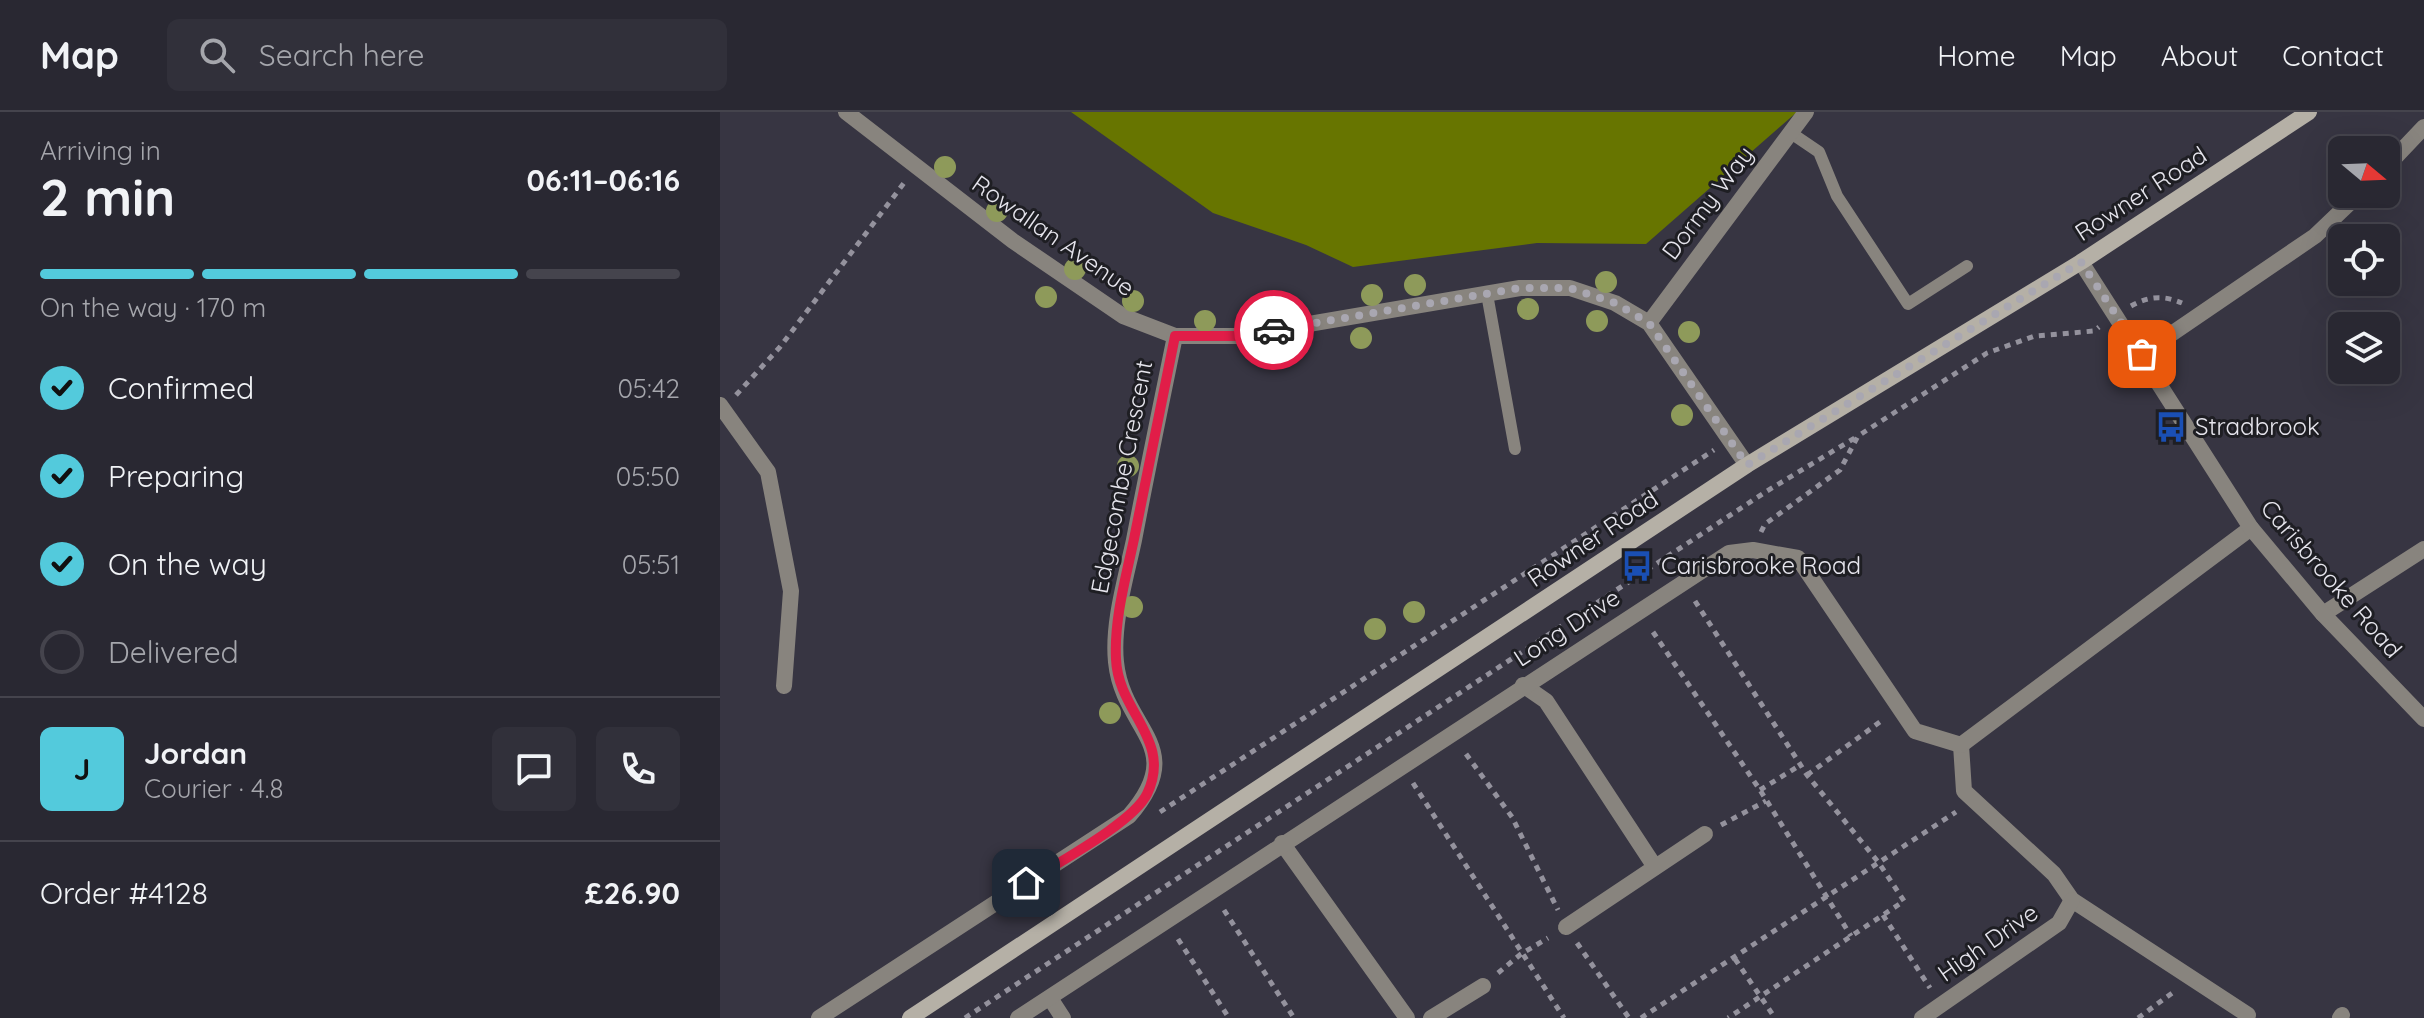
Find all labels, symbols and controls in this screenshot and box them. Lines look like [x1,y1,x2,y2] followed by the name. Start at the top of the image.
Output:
[167,19,727,91] search box
[40,31,119,79] text: Map
[195,33,239,77] icon: search
[259,36,424,74] text: Search here
[1937,38,2016,73] text: Home
[2060,38,2117,73] text: Map
[2161,38,2238,73] text: About
[2282,38,2384,73] text: Contact
[40,134,161,167] text: Arriving in
[2328,136,2400,208] north arrow
[2328,136,2400,384] map controls
[2069,139,2212,247] street label: Rowner Road
[1655,140,1760,265] street label: Dormy Way
[527,161,680,199] text: 06:11–06:16
[40,164,175,229] text: 2 min
[967,168,1141,302] street label: Rowallan Avenue
[2328,224,2400,296] button: locate
[1234,290,1314,370] courier
[40,291,266,324] text: On the way · 170 m
[1252,308,1296,352] icon: car
[2328,312,2400,384] button: layers
[2108,320,2176,388] pin
[2120,332,2164,376] icon: bag
[1084,358,1158,596] street label: Edgecombe Crescent
[40,366,84,410] icon: check
[108,369,254,407] text: Confirmed
[617,372,680,405] text: 05:42
[2154,410,2188,444] bus stop icon: Stradbrook
[2195,411,2320,441] place label: Stradbrook
[40,454,84,498] icon: check
[108,457,244,495] text: Preparing
[616,460,680,493] text: 05:50
[1521,483,1664,593] street label: Rowner Road
[2255,493,2409,664] street label: Carisbrooke Road
[40,542,84,586] icon: check
[108,545,267,583] text: On the way
[622,548,680,581] text: 05:51
[1620,549,1654,583] bus stop icon: Carisbrooke Road
[1661,550,1861,580] place label: Carisbrooke Road
[1508,582,1625,673] street label: Long Drive
[108,633,239,671] text: Delivered
[492,727,576,811] button: chat
[596,727,680,811] button: phone
[144,734,247,772] text: Jordan
[74,750,90,788] text: J
[144,772,283,805] text: Courier · 4.8
[992,849,1060,917] pin
[1004,861,1048,905] icon: home
[40,874,208,912] text: Order #4128
[585,874,680,912] text: £26.90
[1932,897,2043,988] street label: High Drive

